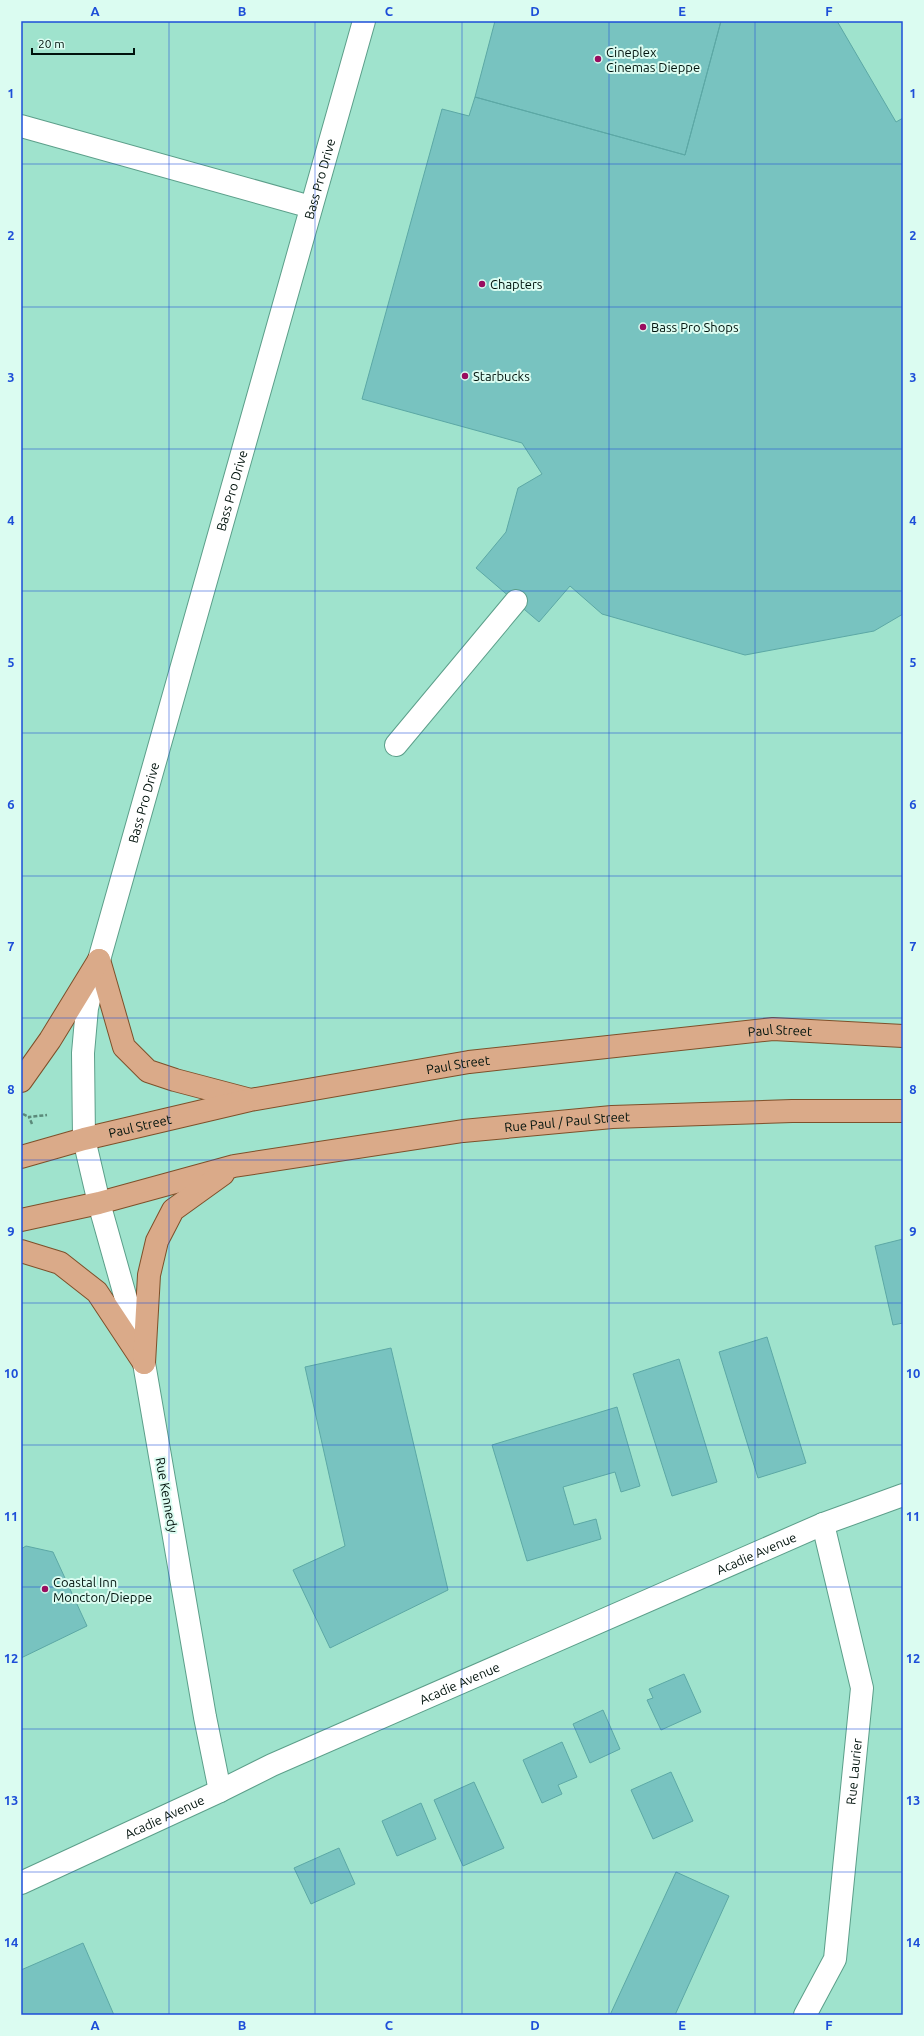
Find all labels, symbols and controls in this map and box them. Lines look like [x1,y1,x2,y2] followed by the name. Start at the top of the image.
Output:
[90,4,100,18] text: A
[238,4,247,18] text: B
[385,4,394,18] text: C
[530,4,540,18] text: D
[678,4,686,18] text: E
[825,4,833,18] text: F
[32,30,134,56] scale bar
[38,37,65,50] text: 20 m
[606,45,700,74] place label: Cineplex Cinemas Dieppe
[593,54,603,64] marker: Cineplex Cinemas Dieppe
[7,86,15,100] text: 1
[909,86,917,100] text: 1
[301,137,338,221] street label: Bass Pro Drive
[7,228,15,242] text: 2
[909,228,917,242] text: 2
[490,277,543,291] place label: Chapters
[477,279,487,289] marker: Chapters
[651,320,739,334] place label: Bass Pro Shops
[638,322,648,332] marker: Bass Pro Shops
[473,369,530,383] place label: Starbucks
[7,370,15,384] text: 3
[909,370,917,384] text: 3
[460,371,470,381] marker: Starbucks
[213,449,250,533] street label: Bass Pro Drive
[7,513,15,527] text: 4
[909,513,917,527] text: 4
[7,655,15,669] text: 5
[909,655,917,669] text: 5
[125,760,162,844] street label: Bass Pro Drive
[7,797,15,811] text: 6
[909,797,917,811] text: 6
[7,939,15,953] text: 7
[909,939,917,953] text: 7
[747,1022,812,1039] street label: Paul Street
[425,1053,491,1076] street label: Paul Street
[7,1082,15,1096] text: 8
[909,1082,917,1096] text: 8
[504,1109,630,1134] street label: Rue Paul / Paul Street
[107,1112,173,1140] street label: Paul Street
[7,1224,15,1238] text: 9
[909,1224,917,1238] text: 9
[4,1366,18,1380] text: 10
[906,1366,920,1380] text: 10
[153,1456,181,1534] street label: Rue Kennedy
[4,1509,18,1523] text: 11
[906,1509,920,1523] text: 11
[714,1530,799,1577] street label: Acadie Avenue
[53,1575,152,1604] place label: Coastal Inn Moncton/Dieppe
[40,1584,50,1594] marker: Coastal Inn Moncton/Dieppe
[4,1651,18,1665] text: 12
[906,1651,920,1665] text: 12
[417,1659,502,1707] street label: Acadie Avenue
[843,1738,864,1805] street label: Rue Laurier
[122,1792,206,1841] street label: Acadie Avenue
[4,1793,18,1807] text: 13
[906,1793,920,1807] text: 13
[4,1935,18,1949] text: 14
[906,1935,920,1949] text: 14
[90,2018,100,2032] text: A
[238,2018,247,2032] text: B
[385,2018,394,2032] text: C
[530,2018,540,2032] text: D
[678,2018,686,2032] text: E
[825,2018,833,2032] text: F

